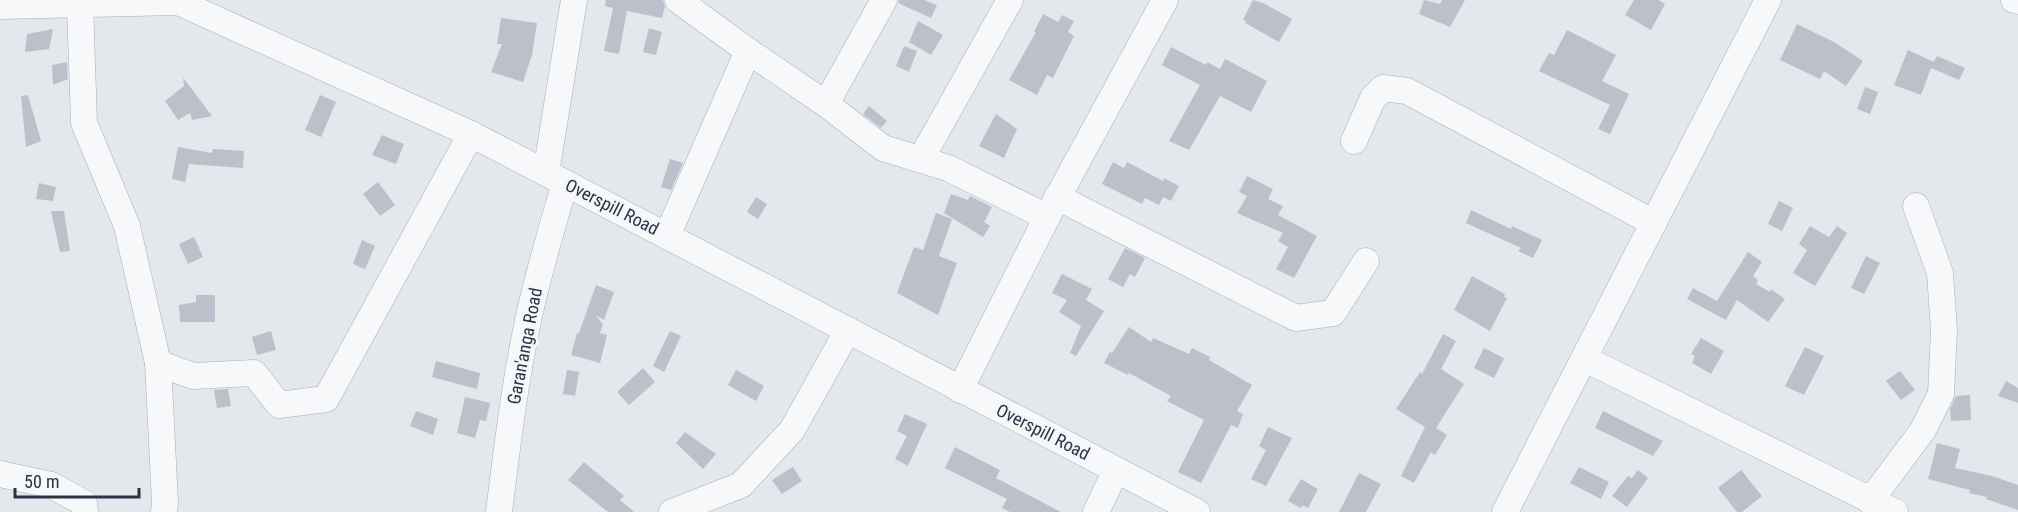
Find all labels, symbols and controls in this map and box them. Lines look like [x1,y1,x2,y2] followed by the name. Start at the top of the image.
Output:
[562,174,662,239] street label: Overspill Road
[503,286,546,406] street label: Garan'anga Road
[993,399,1093,464] street label: Overspill Road
[15,461,140,499] scale bar
[24,471,59,492] text: 50 m

